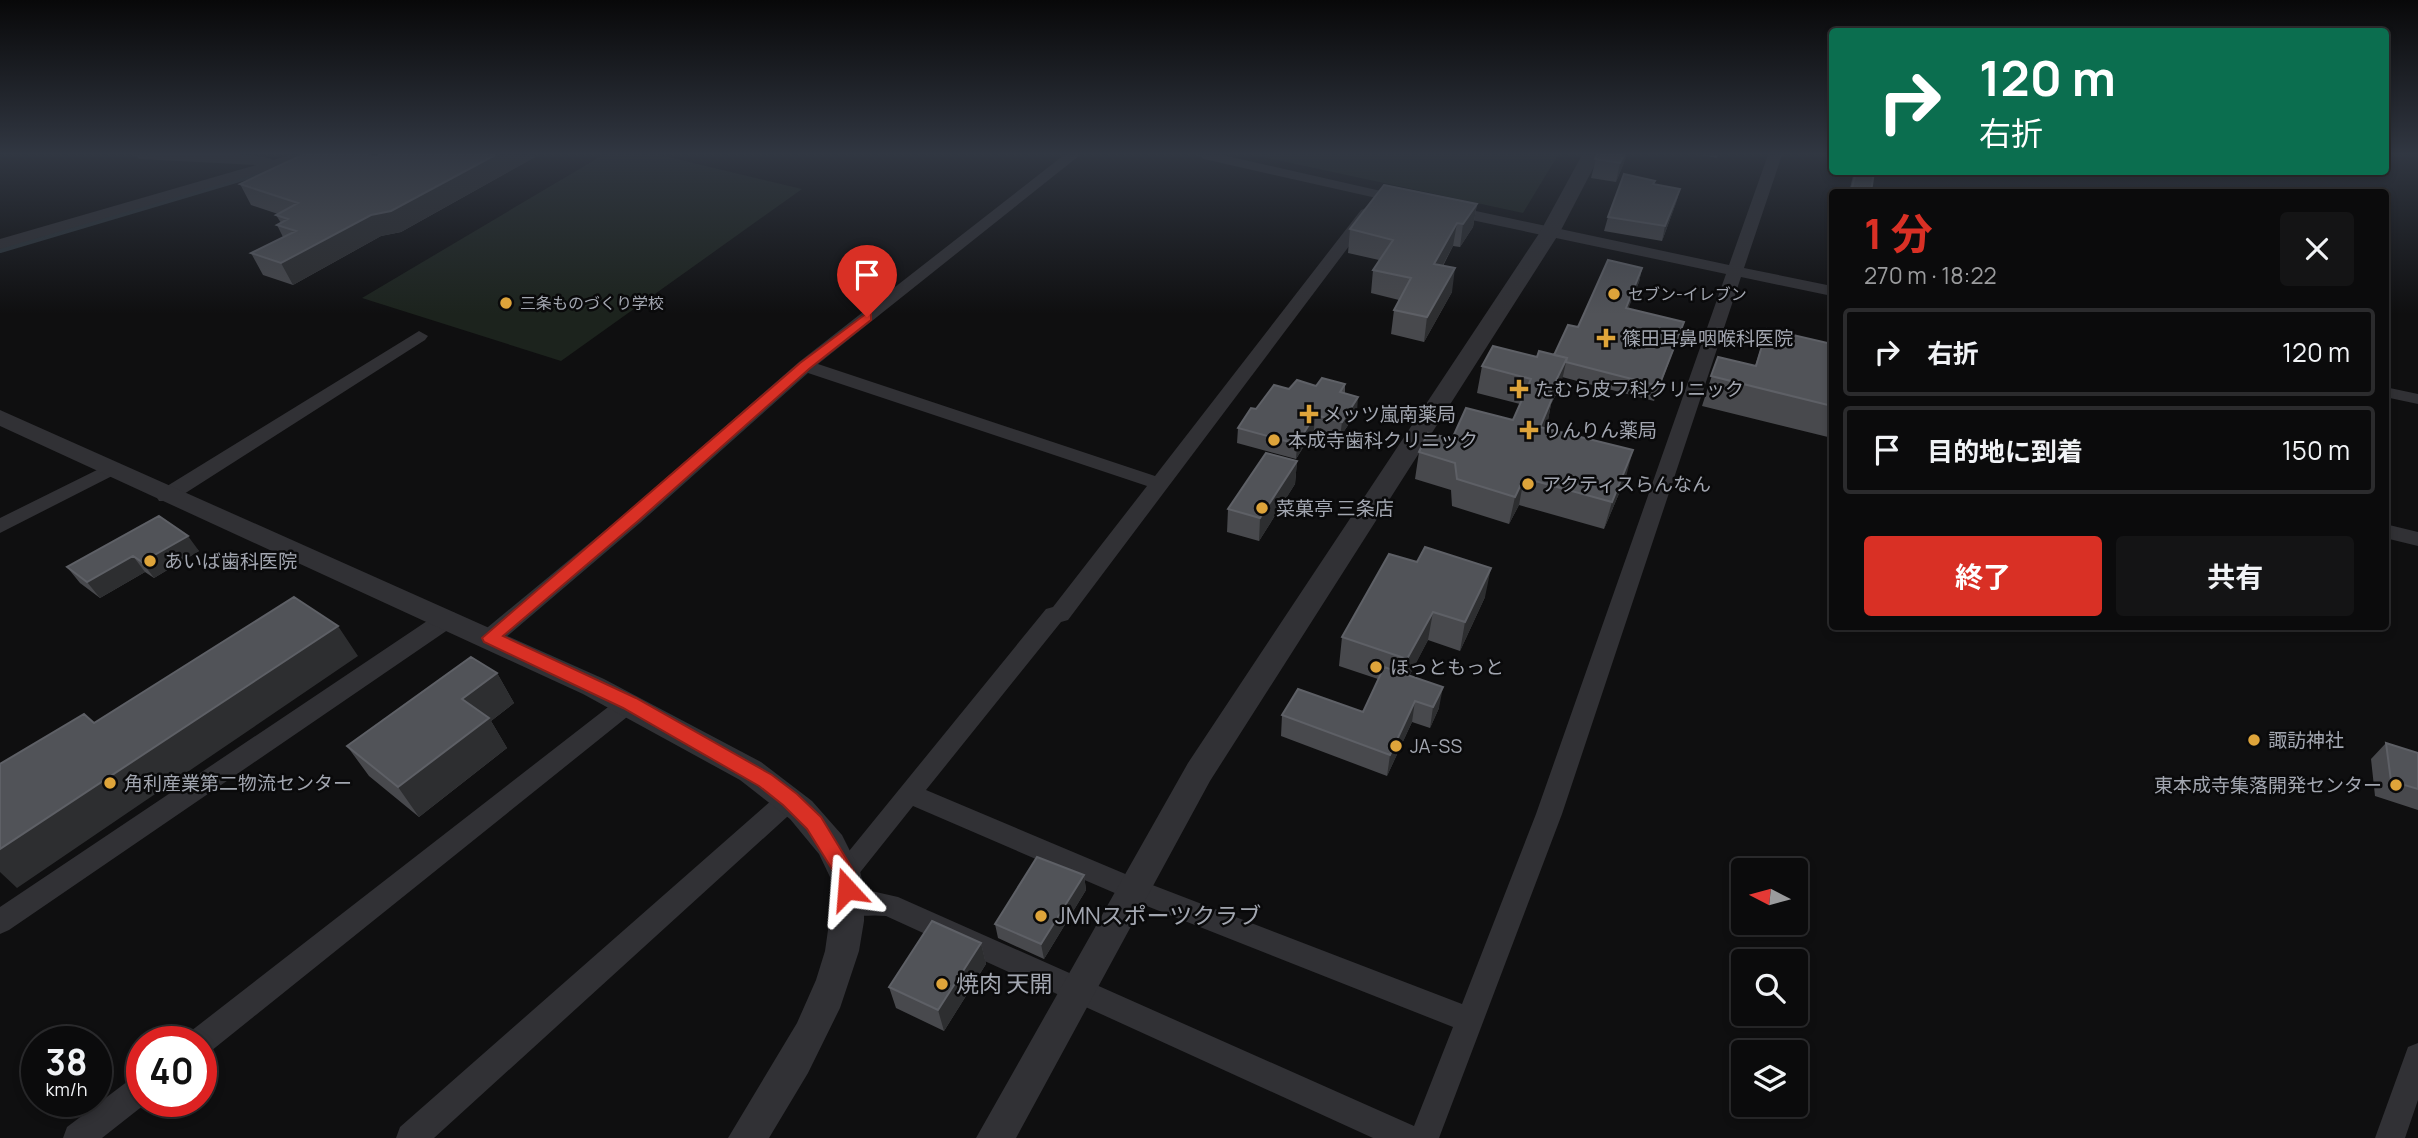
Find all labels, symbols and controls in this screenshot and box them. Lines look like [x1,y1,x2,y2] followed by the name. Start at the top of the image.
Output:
[1979,44,2116,111] text: 120 m
[1864,56,1955,147] icon: right
[1979,111,2043,155] text: 右折
[1864,204,1933,262] text: 1 分
[2280,212,2354,286] button: close
[837,245,897,317] pin
[848,256,886,294] icon: arrive
[1864,259,1997,291] text: 270 m · 18:22
[1628,283,1747,305] place label: セブン-イレブン
[1606,286,1622,302] marker: セブン-イレブン
[520,292,664,314] place label: 三条ものづくり学校
[498,295,514,311] marker: 三条ものづくり学校
[1622,325,1793,351] place label: 篠田耳鼻咽喉科医院
[1596,328,1616,348] marker: 篠田耳鼻咽喉科医院
[1868,333,1906,371] icon: right
[2282,334,2350,370] text: 120 m
[1927,335,1979,371] text: 右折
[1535,376,1744,402] place label: たむら皮フ科クリニック
[1509,379,1529,399] marker: たむら皮フ科クリニック
[1323,401,1456,427] place label: メッツ嵐南薬局
[1301,406,1317,422] marker: メッツ嵐南薬局
[1543,417,1657,443] place label: りんりん薬局
[1521,422,1537,438] marker: りんりん薬局
[1288,427,1478,453] place label: 本成寺歯科クリニック
[1868,431,1906,469] icon: arrive
[1266,432,1282,448] marker: 本成寺歯科クリニック
[2282,432,2350,468] text: 150 m
[1927,433,2083,469] text: 目的地に到着
[1542,471,1711,497] place label: アクティスらんなん
[1520,476,1536,492] marker: アクティスらんなん
[1276,495,1394,521] place label: 菜菓亭 三条店
[1254,500,1270,516] marker: 菜菓亭 三条店
[1864,536,2102,616] button: 終了
[2116,536,2354,616] button: 共有
[164,548,297,574] place label: あいば歯科医院
[142,553,158,569] marker: あいば歯科医院
[1390,654,1504,680] place label: ほっともっと
[1368,659,1384,675] marker: ほっともっと
[2268,727,2344,753] place label: 諏訪神社
[2246,732,2262,748] marker: 諏訪神社
[1410,733,1462,759] place label: JA-SS
[1388,738,1404,754] marker: JA-SS
[124,770,352,796] place label: 角利産業第二物流センター
[2154,772,2382,798] place label: 東本成寺集落開発センター
[102,775,118,791] marker: 角利産業第二物流センター
[2388,777,2404,793] marker: 東本成寺集落開発センター
[810,852,884,926] position arrow
[1731,858,1808,934] north arrow
[1731,858,1808,1117] map controls
[1055,899,1261,931] place label: JMNスポーツクラブ
[1033,908,1049,924] marker: JMNスポーツクラブ
[1731,949,1808,1026] button: search
[956,967,1053,999] place label: 焼肉 天開
[934,976,950,992] marker: 焼肉 天開
[126,1026,217,1117] speed limit sign: 40
[46,1038,87,1086] text: 38
[1731,1040,1808,1117] button: layers
[46,1077,87,1101] text: km/h

